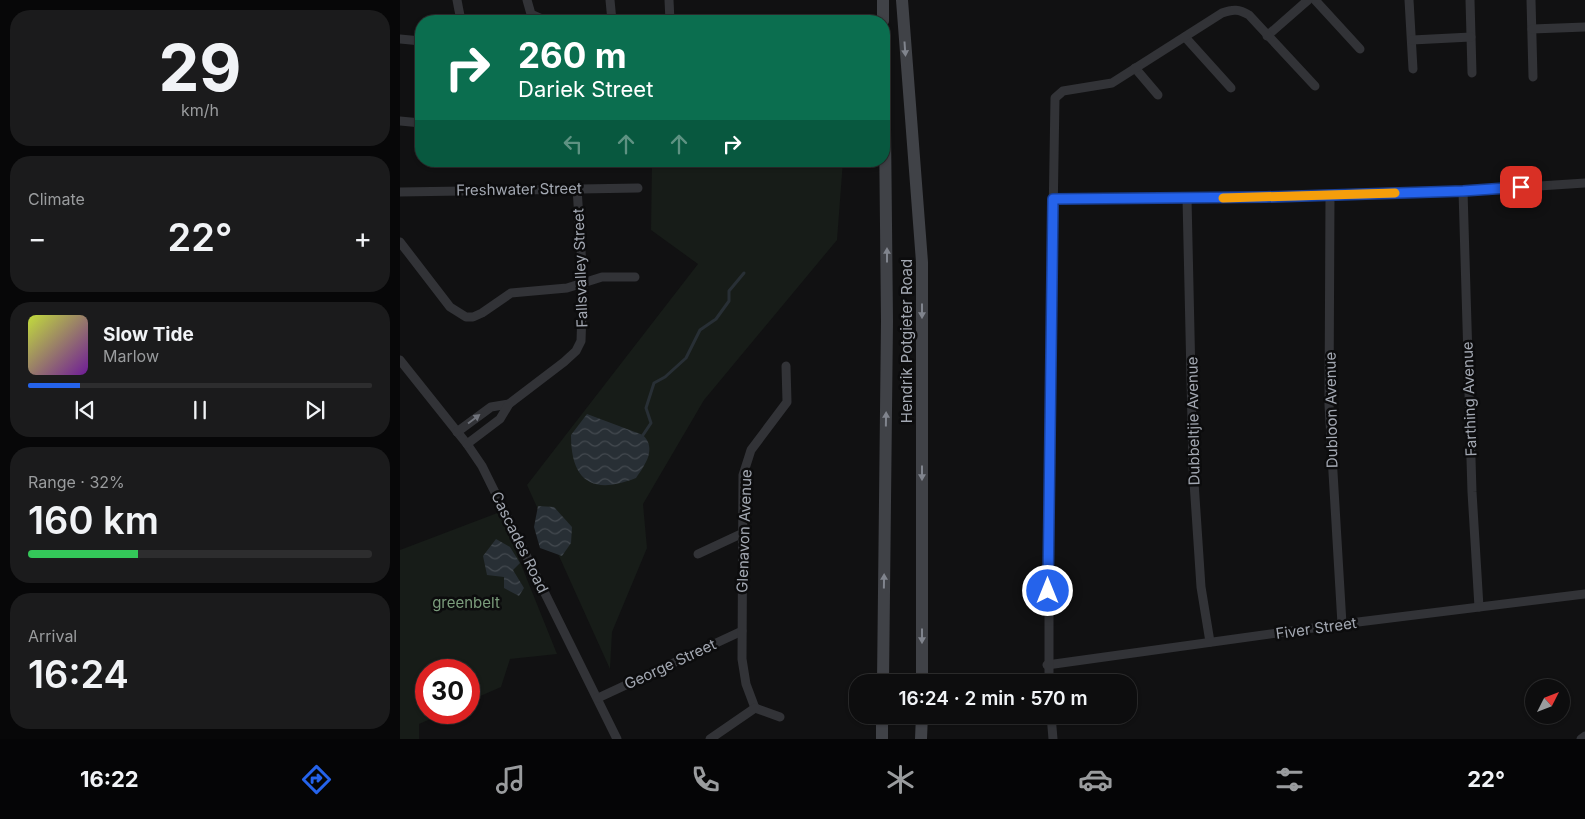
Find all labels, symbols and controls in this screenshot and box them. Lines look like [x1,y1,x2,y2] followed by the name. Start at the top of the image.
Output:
[158,28,242,107] text: 29
[518,34,627,76] text: 260 m
[435,35,500,100] icon: right
[902,41,910,57] one-way arrow
[518,76,653,102] text: Dariek Street
[181,100,219,120] text: km/h
[559,130,587,158] icon: left
[612,130,640,158] icon: ahead
[665,130,693,158] icon: ahead
[718,130,746,158] icon: right
[1500,166,1542,208] pin
[1507,173,1535,201] icon: arrive
[456,178,582,200] street label: Freshwater Street
[28,189,85,209] text: Climate
[568,208,592,328] street label: Fallsvalley Street
[168,214,232,260] text: 22°
[28,221,47,255] text: −
[353,221,372,255] text: +
[883,246,891,262] one-way arrow
[897,259,916,423] street label: Hendrik Potgieter Road
[918,303,926,319] one-way arrow
[103,323,194,346] text: Slow Tide
[1457,341,1481,457] street label: Farthing Avenue
[103,346,159,366] text: Marlow
[1320,352,1342,468] street label: Dubloon Avenue
[1182,357,1204,485] street label: Dubbeltjie Avenue
[71,396,99,424] icon: previous
[186,396,214,424] icon: pause
[301,396,329,424] icon: next
[882,411,890,427] one-way arrow
[467,414,481,424] one-way arrow
[918,465,926,481] one-way arrow
[732,469,756,593] street label: Glenavon Avenue
[28,472,125,492] text: Range · 32%
[487,488,553,596] street label: Cascades Road
[28,497,159,543] text: 160 km
[1021,564,1073,616] position arrow
[880,573,888,589] one-way arrow
[432,593,500,612] park label: greenbelt
[1274,613,1358,643] street label: Fiver Street
[28,626,77,646] text: Arrival
[918,628,926,644] one-way arrow
[621,634,719,693] street label: George Street
[28,651,129,697] text: 16:24
[415,659,480,724] speed limit sign: 30
[1525,679,1570,724] north arrow
[1525,679,1570,724] map controls
[898,687,1088,710] text: 16:24 · 2 min · 570 m
[299,762,334,797] icon: directions
[493,762,528,797] icon: music
[688,762,723,797] icon: phone
[883,762,918,797] icon: climate
[1078,762,1113,797] icon: car
[1272,762,1307,797] icon: filters
[80,766,139,792] text: 16:22
[1467,766,1505,792] text: 22°

